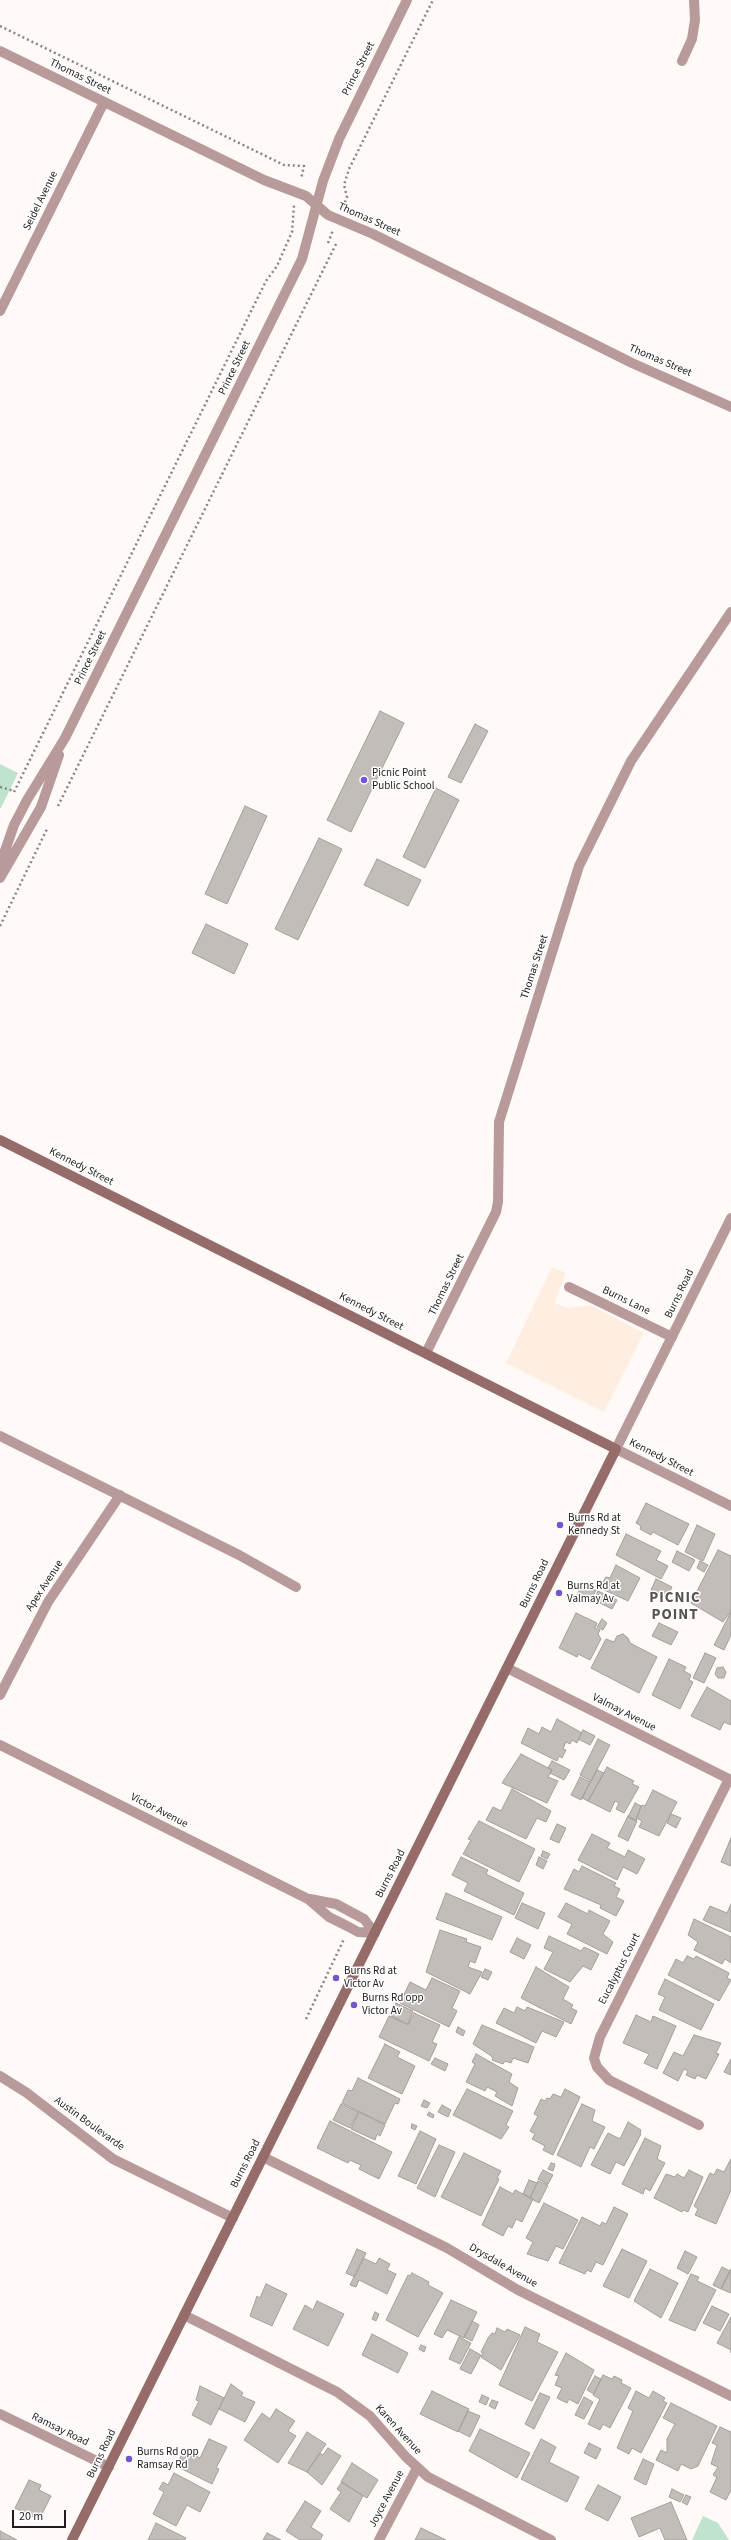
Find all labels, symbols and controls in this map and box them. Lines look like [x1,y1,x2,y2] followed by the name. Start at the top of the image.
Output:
[340,40,378,98] street label: Prince Street
[47,56,113,98] street label: Thomas Street
[21,169,61,233] street label: Seidel Avenue
[336,200,402,240] street label: Thomas Street
[216,339,254,397] street label: Prince Street
[627,342,693,380] street label: Thomas Street
[72,629,110,687] street label: Prince Street
[372,767,435,793] place label: Picnic Point Public School
[359,775,369,785] marker: Picnic Point Public School
[518,933,552,1001] street label: Thomas Street
[47,1145,115,1189] street label: Kennedy Street
[426,1252,468,1318] street label: Thomas Street
[663,1267,697,1321] street label: Burns Road
[600,1284,652,1318] street label: Burns Lane
[337,1290,405,1334] street label: Kennedy Street
[627,1436,695,1480] street label: Kennedy Street
[568,1512,621,1538] place label: Burns Rd at Kennedy St
[555,1520,565,1530] marker: Burns Rd at Kennedy St
[518,1557,552,1611] street label: Burns Road
[24,1558,66,1614] street label: Apex Avenue
[567,1580,620,1606] place label: Burns Rd at Valmay Av
[554,1588,564,1598] marker: Burns Rd at Valmay Av
[649,1590,701,1625] district label: PICNIC POINT
[590,1691,658,1735] street label: Valmay Avenue
[128,1791,190,1831] street label: Victor Avenue
[373,1848,409,1900] street label: Burns Road
[596,1931,644,2007] street label: Eucalyptus Court
[344,1965,397,1991] place label: Burns Rd at Victor Av
[331,1973,341,1983] marker: Burns Rd at Victor Av
[362,1992,424,2018] place label: Burns Rd opp Victor Av
[349,2000,359,2010] marker: Burns Rd opp Victor Av
[51,2094,127,2154] street label: Austin Boulevarde
[228,2138,264,2190] street label: Burns Road
[467,2241,539,2291] street label: Drysdale Avenue
[372,2402,424,2458] street label: Karen Avenue
[29,2410,91,2450] street label: Ramsay Road
[85,2427,119,2481] street label: Burns Road
[137,2446,199,2472] place label: Burns Rd opp Ramsay Rd
[124,2454,134,2464] marker: Burns Rd opp Ramsay Rd
[366,2468,408,2530] street label: Joyce Avenue
[14,2502,68,2528] scale bar
[19,2508,43,2525] text: 20 m

